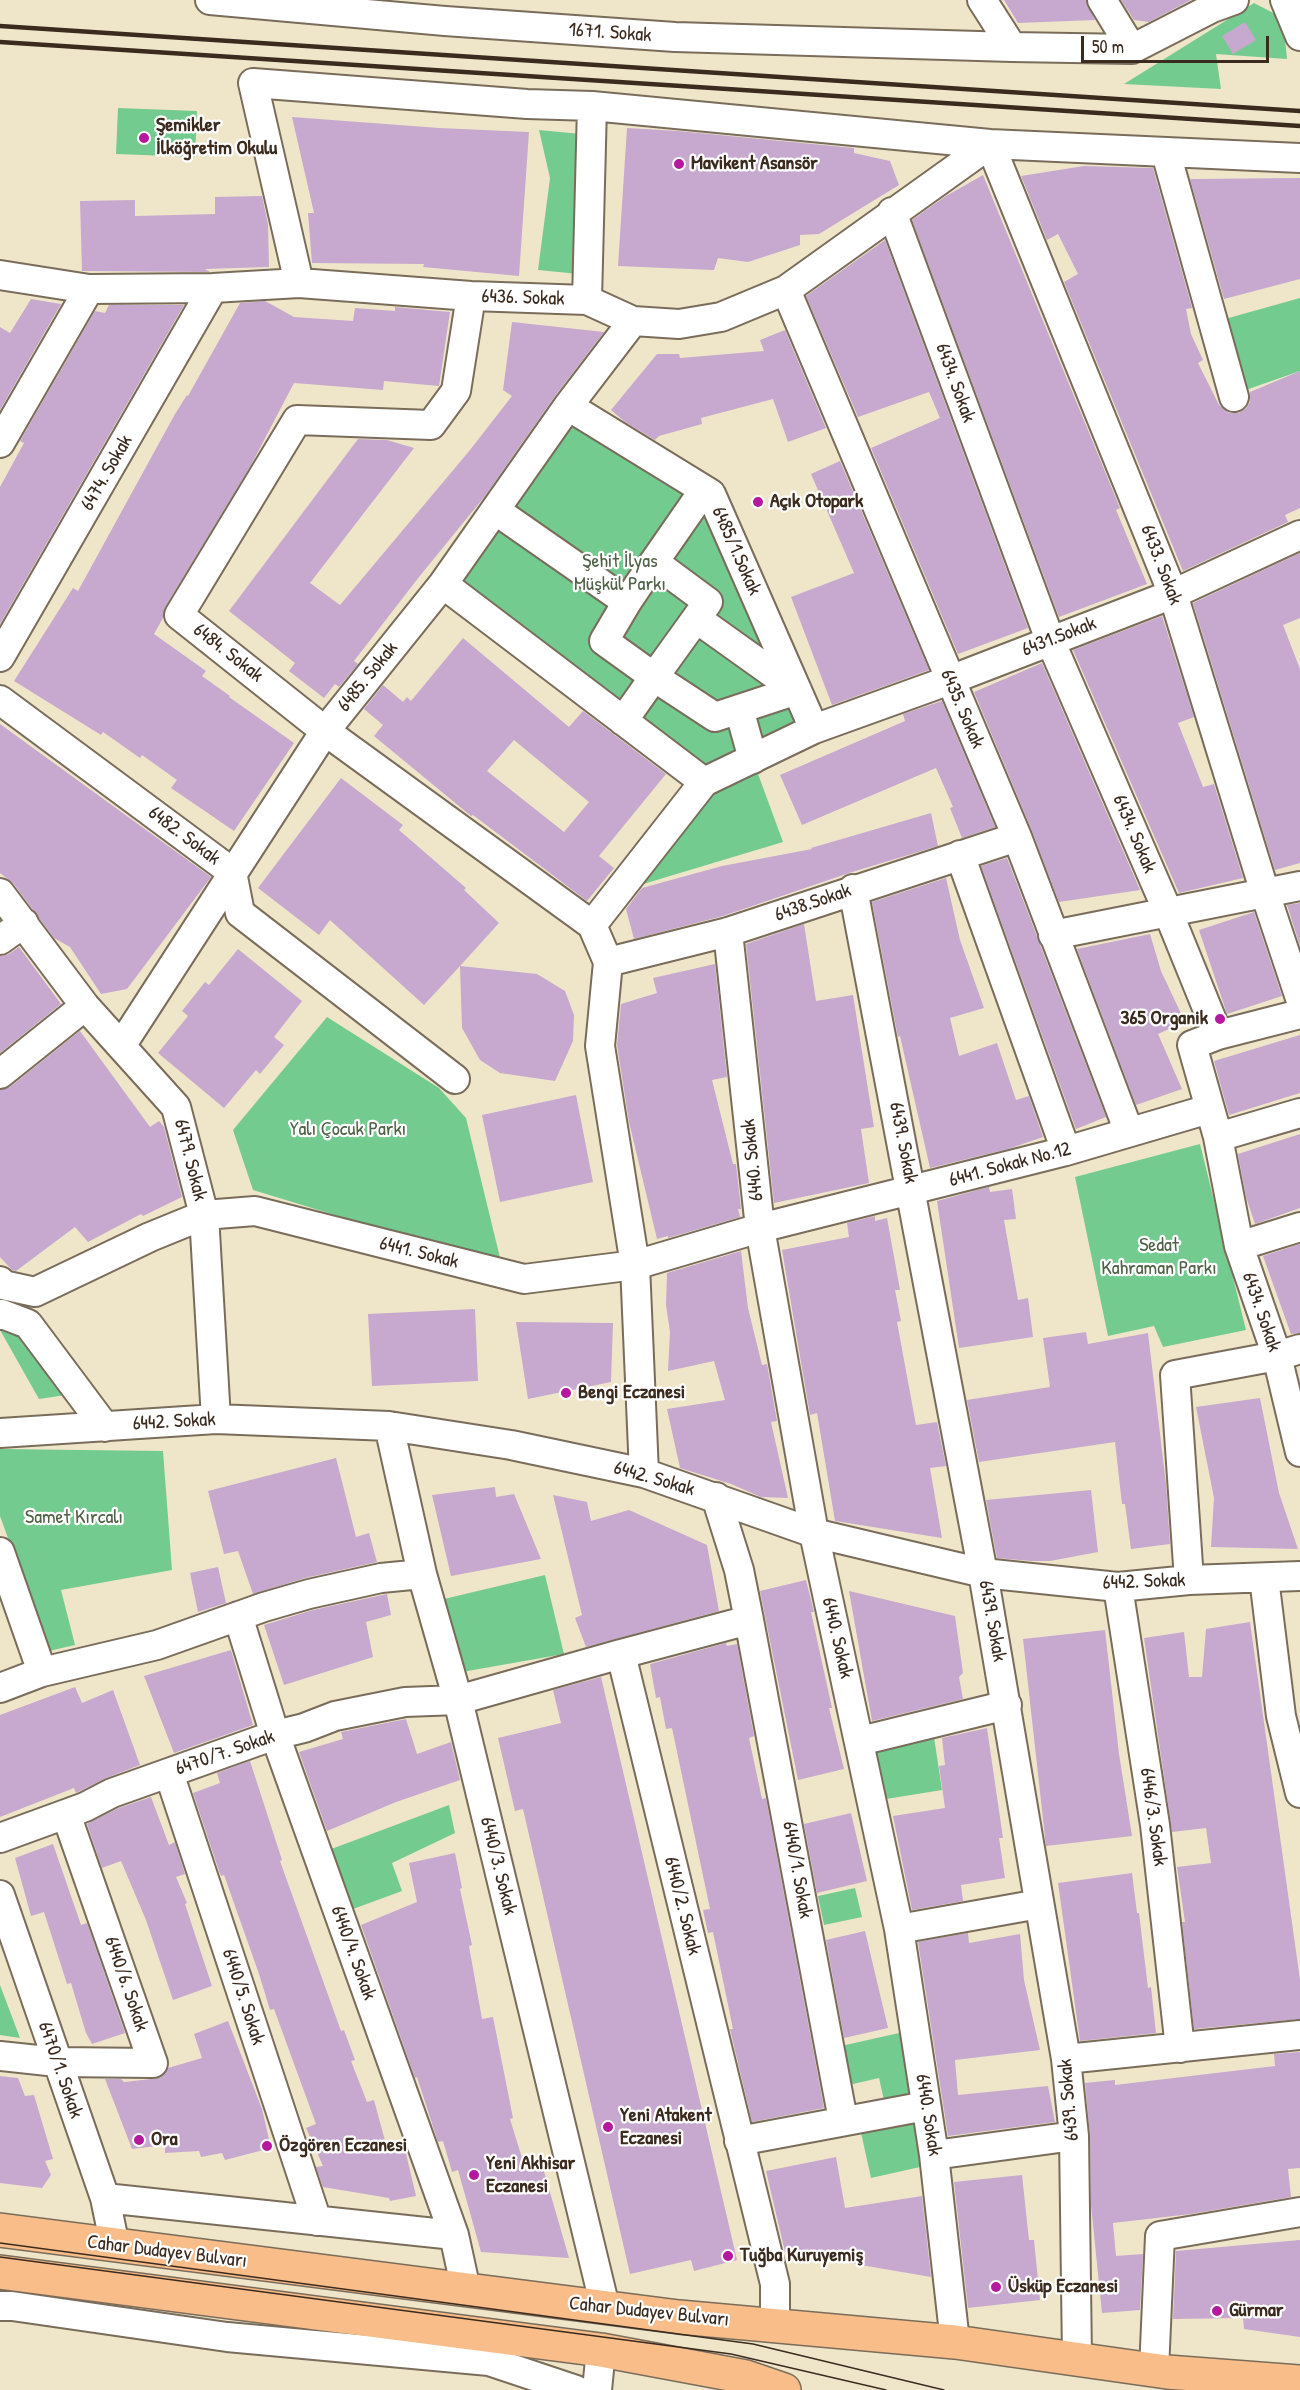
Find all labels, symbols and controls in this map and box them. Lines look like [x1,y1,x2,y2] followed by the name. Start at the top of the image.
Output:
[568,18,652,48] street label: 1671. Sokak
[1084,24,1272,62] scale bar
[1092,34,1124,59] text: 50 m
[156,114,277,161] place label: Şemikler İlköğretim Okulu
[137,131,151,145] marker: Şemikler İlköğretim Okulu
[691,152,818,176] place label: Mavikent Asansör
[672,157,686,171] marker: Mavikent Asansör
[481,285,565,311] street label: 6436. Sokak
[930,340,980,426] street label: 6434. Sokak
[76,431,138,515] street label: 6474. Sokak
[770,490,863,514] place label: Açık Otopark
[751,495,765,509] marker: Açık Otopark
[706,503,766,599] street label: 6485/1.Sokak
[1135,522,1187,608] street label: 6433. Sokak
[574,550,666,597] park label: Şehit İlyas Müşkül Parkı
[1018,612,1100,662] street label: 6431.Sokak
[188,618,268,688] street label: 6484. Sokak
[333,637,403,717] street label: 6485. Sokak
[935,666,989,752] street label: 6435. Sokak
[1107,791,1161,877] street label: 6434. Sokak
[143,801,225,871] street label: 6482. Sokak
[772,879,854,927] street label: 6438.Sokak
[1121,1007,1208,1031] place label: 365 Organik
[1213,1012,1227,1026] marker: 365 Organik
[883,1100,923,1186] street label: 6439. Sokak
[168,1117,212,1203] street label: 6479. Sokak
[290,1118,406,1142] park label: Yalı Çocuk Parkı
[737,1118,769,1202] street label: 6440. Sokak
[947,1137,1073,1193] street label: 6441. Sokak No.12
[377,1232,461,1274] street label: 6441. Sokak
[1101,1234,1217,1281] park label: Sedat Kahraman Parkı
[1236,1269,1286,1355] street label: 6434. Sokak
[578,1381,685,1405] place label: Bengi Eczanesi
[559,1386,573,1400] marker: Bengi Eczanesi
[132,1408,216,1436] street label: 6442. Sokak
[611,1456,697,1502] street label: 6442. Sokak
[25,1506,123,1530] park label: Samet Kırcalı
[1102,1569,1186,1595] street label: 6442. Sokak
[973,1578,1011,1664] street label: 6439. Sokak
[816,1595,858,1681] street label: 6440. Sokak
[172,1725,278,1781] street label: 6470/7. Sokak
[1134,1766,1172,1868] street label: 6446/3. Sokak
[474,1815,522,1917] street label: 6440/3. Sokak
[777,1820,817,1920] street label: 6440/1. Sokak
[658,1854,706,1958] street label: 6440/2. Sokak
[325,1903,381,2003] street label: 6440/4. Sokak
[99,1933,153,2035] street label: 6440/6. Sokak
[216,1946,270,2048] street label: 6440/5. Sokak
[32,2019,88,2121] street label: 6470/1. Sokak
[1053,2058,1085,2142] street label: 6439. Sokak
[910,2072,946,2158] street label: 6440. Sokak
[620,2104,712,2151] place label: Yeni Atakent Eczanesi
[601,2120,615,2134] marker: Yeni Atakent Eczanesi
[151,2128,178,2152] place label: Ora
[132,2133,146,2147] marker: Ora
[279,2134,407,2158] place label: Özgören Eczanesi
[260,2139,274,2153] marker: Özgören Eczanesi
[486,2152,575,2199] place label: Yeni Akhisar Eczanesi
[467,2168,481,2182] marker: Yeni Akhisar Eczanesi
[86,2230,248,2274] street label: Cahar Dudayev Bulvarı
[740,2244,863,2268] place label: Tuğba Kuruyemiş
[721,2249,735,2263] marker: Tuğba Kuruyemiş
[1008,2275,1118,2299] place label: Üsküp Eczanesi
[989,2280,1003,2294] marker: Üsküp Eczanesi
[568,2292,730,2332] street label: Cahar Dudayev Bulvarı
[1229,2299,1283,2323] place label: Gürmar
[1210,2304,1224,2318] marker: Gürmar

